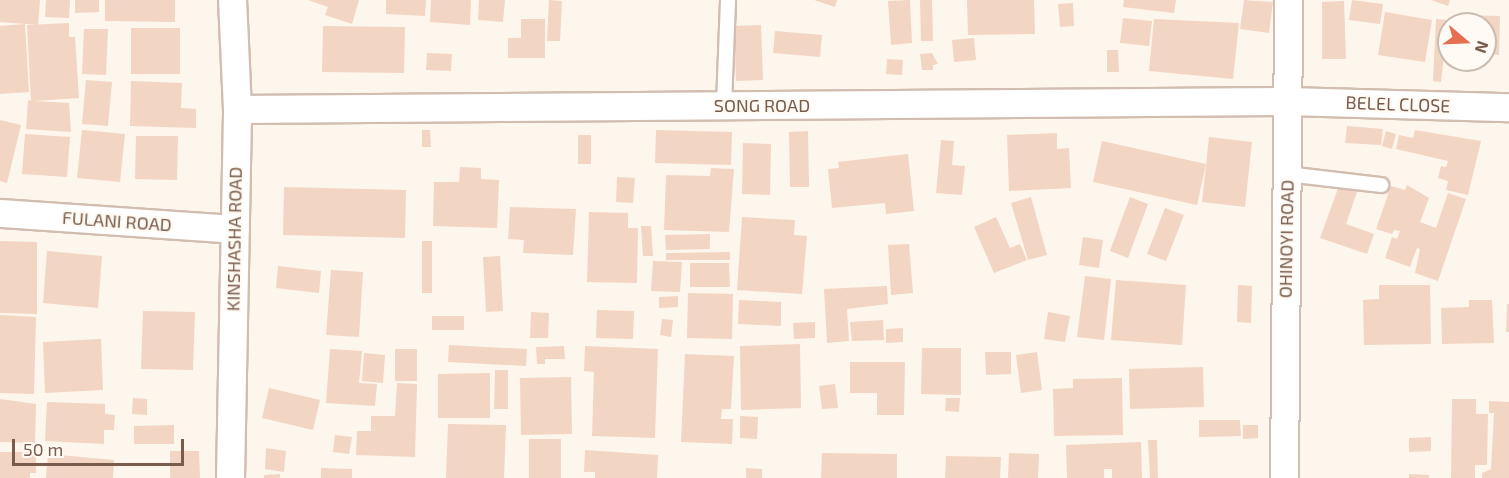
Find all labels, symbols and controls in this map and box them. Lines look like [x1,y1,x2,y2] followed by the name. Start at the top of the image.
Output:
[1437,12,1497,72] north arrow
[1472,39,1493,56] text: N
[1345,91,1451,117] street label: BELEL CLOSE
[714,94,810,116] street label: SONG ROAD
[222,166,246,312] street label: KINSHASHA ROAD
[1274,180,1298,298] street label: OHINOYI ROAD
[61,206,173,236] street label: FULANI ROAD
[15,427,188,465] scale bar
[23,438,63,460] text: 50 m

